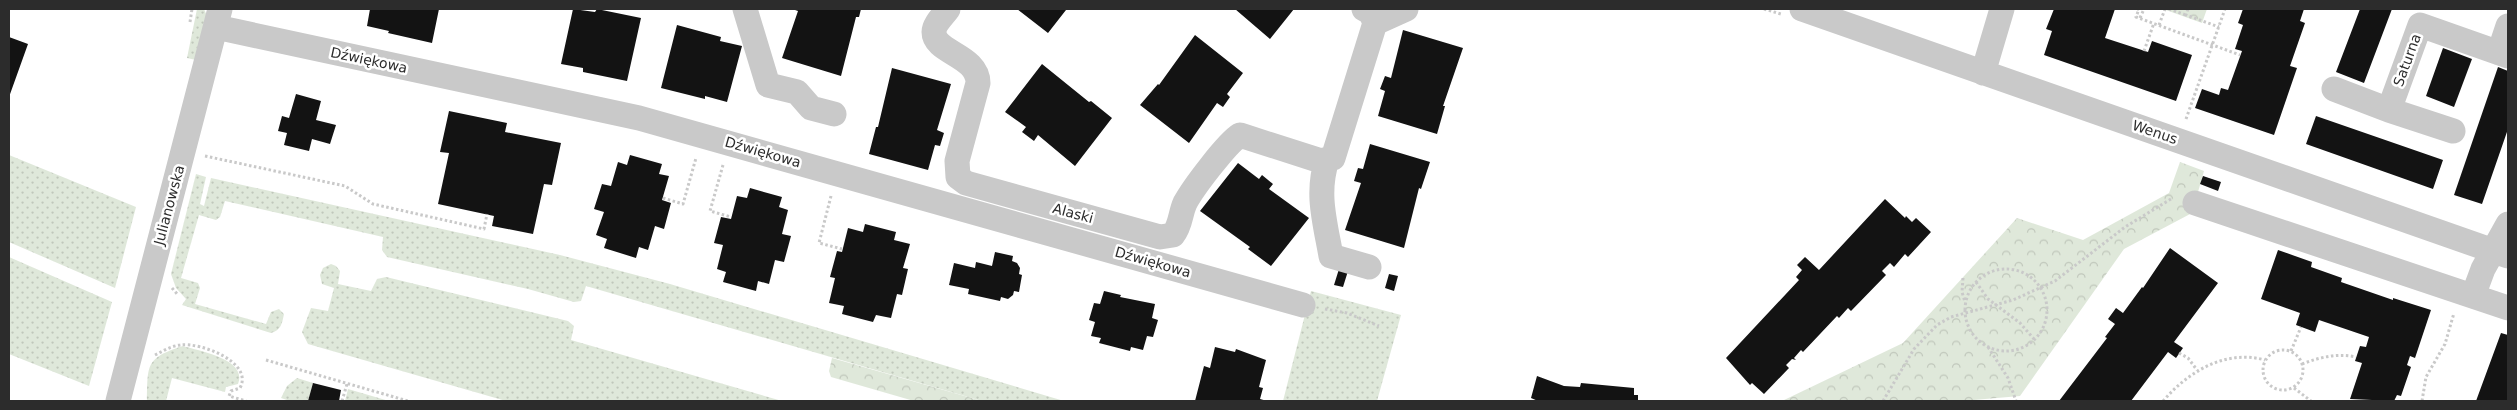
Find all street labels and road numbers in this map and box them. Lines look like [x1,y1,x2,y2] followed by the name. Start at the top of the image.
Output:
[2390,32,2424,88] street label: Saturna
[329,44,409,76] street label: Dźwiękowa
[2130,117,2180,147] street label: Wenus
[723,134,803,170] street label: Dźwiękowa
[150,163,187,248] street label: Julianowska
[1051,200,1095,226] street label: Alaski
[1113,244,1193,280] street label: Dźwiękowa

